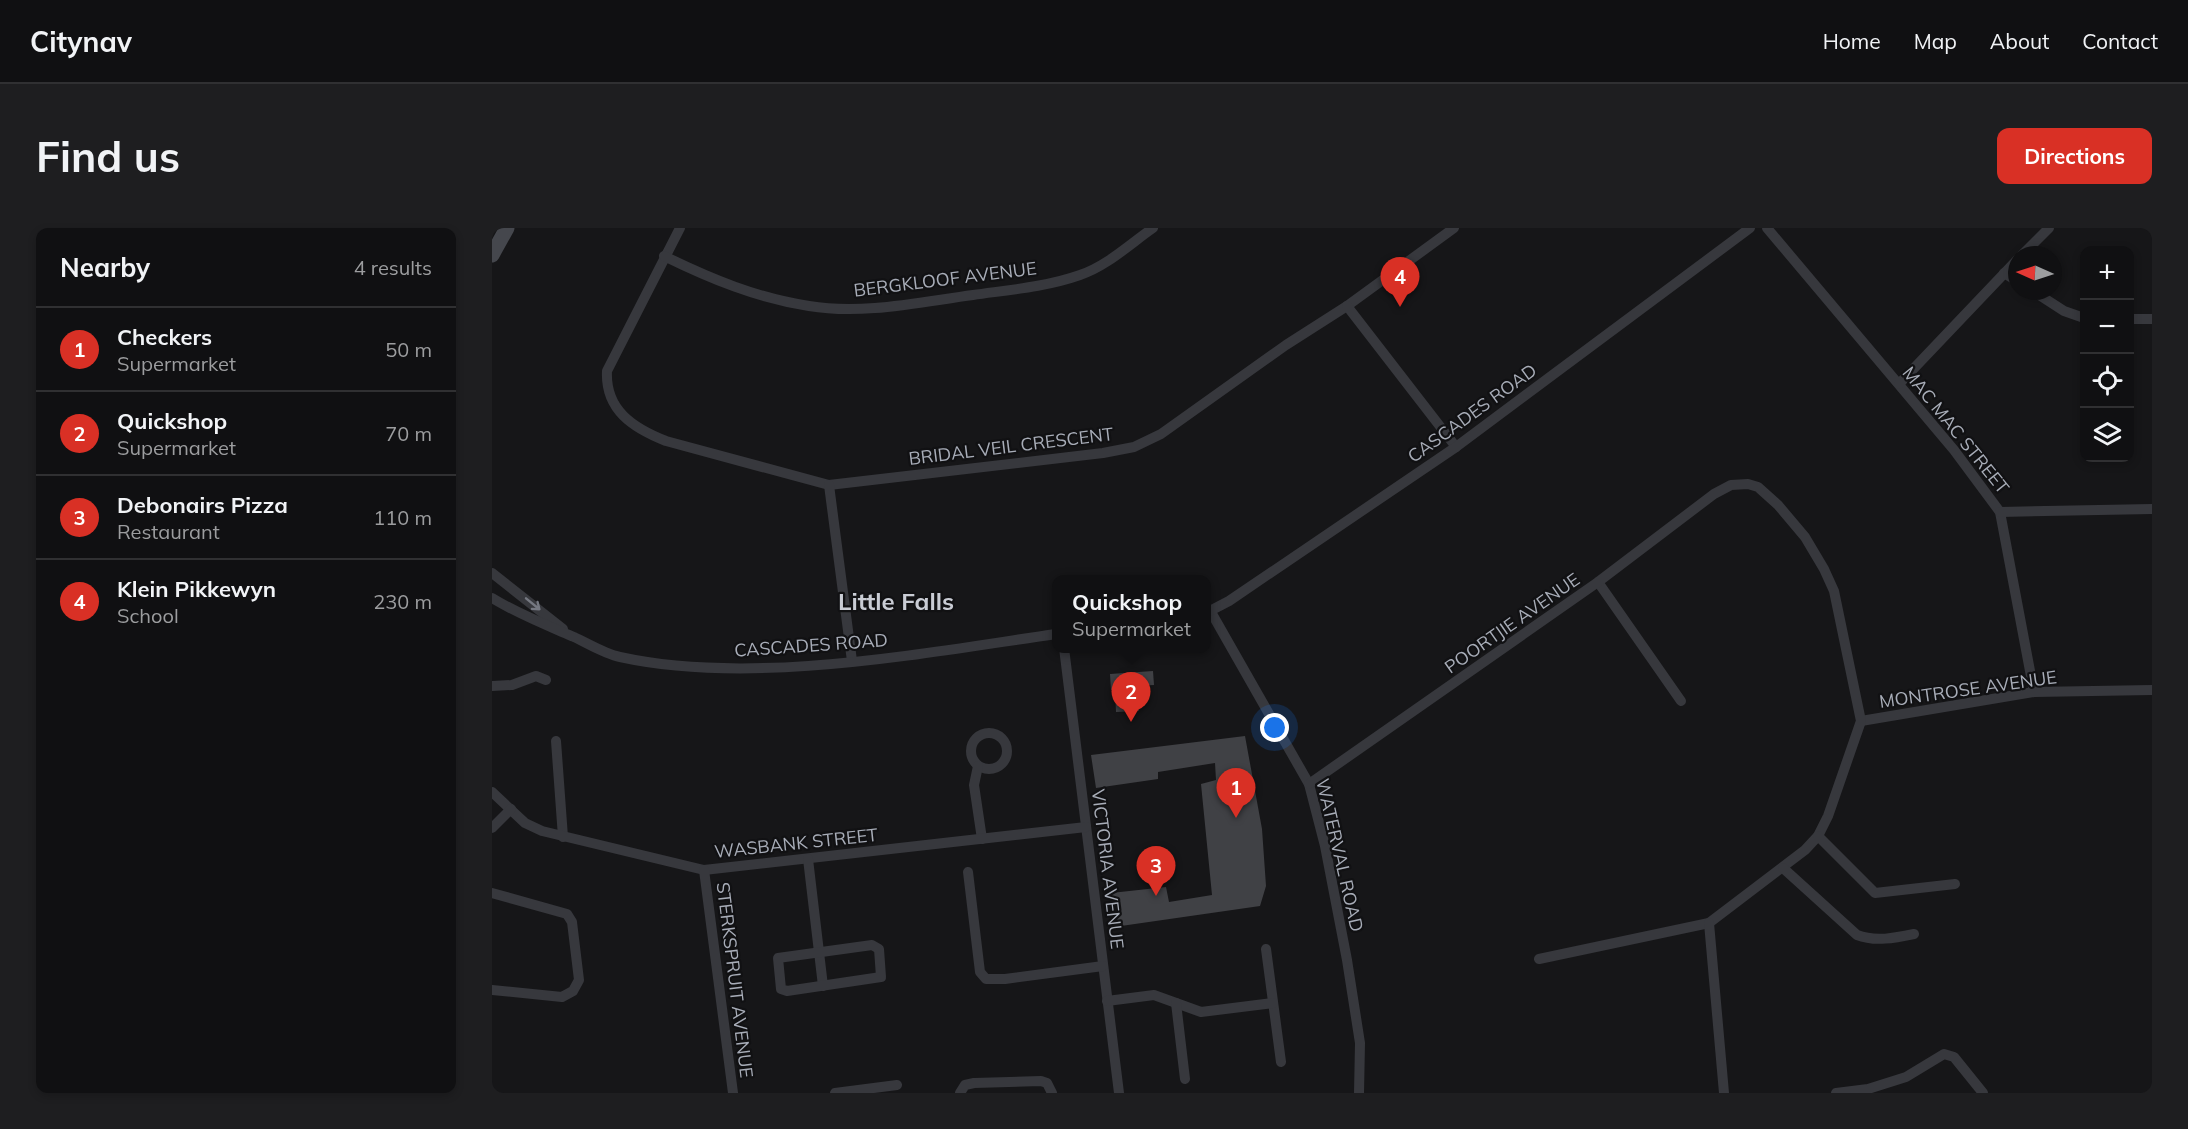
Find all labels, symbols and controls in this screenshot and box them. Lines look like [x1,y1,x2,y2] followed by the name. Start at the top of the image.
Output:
[30,24,132,59] text: Citynav
[1823,28,1881,54] text: Home
[1914,28,1957,54] text: Map
[1990,28,2049,54] text: About
[2082,28,2158,54] text: Contact
[1997,128,2152,184] button: Directions
[36,130,180,183] text: Find us
[2008,246,2062,300] north arrow
[2080,246,2134,462] map controls
[2080,246,2134,300] button: +
[60,251,150,284] text: Nearby
[354,255,432,280] text: 4 results
[852,256,1038,302] street label: BERGKLOOF AVENUE
[1380,257,1420,307] pin: 4
[2080,300,2134,354] button: −
[117,323,212,351] text: Checkers
[74,337,86,362] text: 1
[385,337,432,362] text: 50 m
[117,351,236,376] text: Supermarket
[2080,354,2134,408] button: locate
[1403,358,1541,468] street label: CASCADES ROAD
[1898,362,2014,498] street label: MAC MAC STREET
[117,407,227,435] text: Quickshop
[2080,408,2134,462] button: layers
[74,421,86,446] text: 2
[385,421,432,446] text: 70 m
[907,422,1115,470] street label: BRIDAL VEIL CRESCENT
[117,435,236,460] text: Supermarket
[117,491,288,519] text: Debonairs Pizza
[74,505,86,530] text: 3
[373,505,432,530] text: 110 m
[117,519,220,544] text: Restaurant
[1440,568,1584,678] street label: POORTJIE AVENUE
[117,575,276,603] text: Klein Pikkewyn
[1052,575,1211,653] popup
[838,586,954,616] district label: Little Falls
[1072,588,1182,616] text: Quickshop
[74,589,86,614] text: 4
[373,589,432,614] text: 230 m
[525,597,540,611] one-way arrow
[117,603,179,628] text: School
[1072,616,1191,641] text: Supermarket
[733,628,889,662] street label: CASCADES ROAD
[1878,665,2058,713] street label: MONTROSE AVENUE
[1112,672,1150,722] pin: 2
[1260,713,1289,742] your location
[1216,768,1256,818] pin: 1
[1311,776,1369,934] street label: WATERVAL ROAD
[1087,788,1129,950] street label: VICTORIA AVENUE
[713,823,879,863] street label: WASBANK STREET
[1136,846,1176,896] pin: 3
[712,881,758,1079] street label: STERKSPRUIT AVENUE

